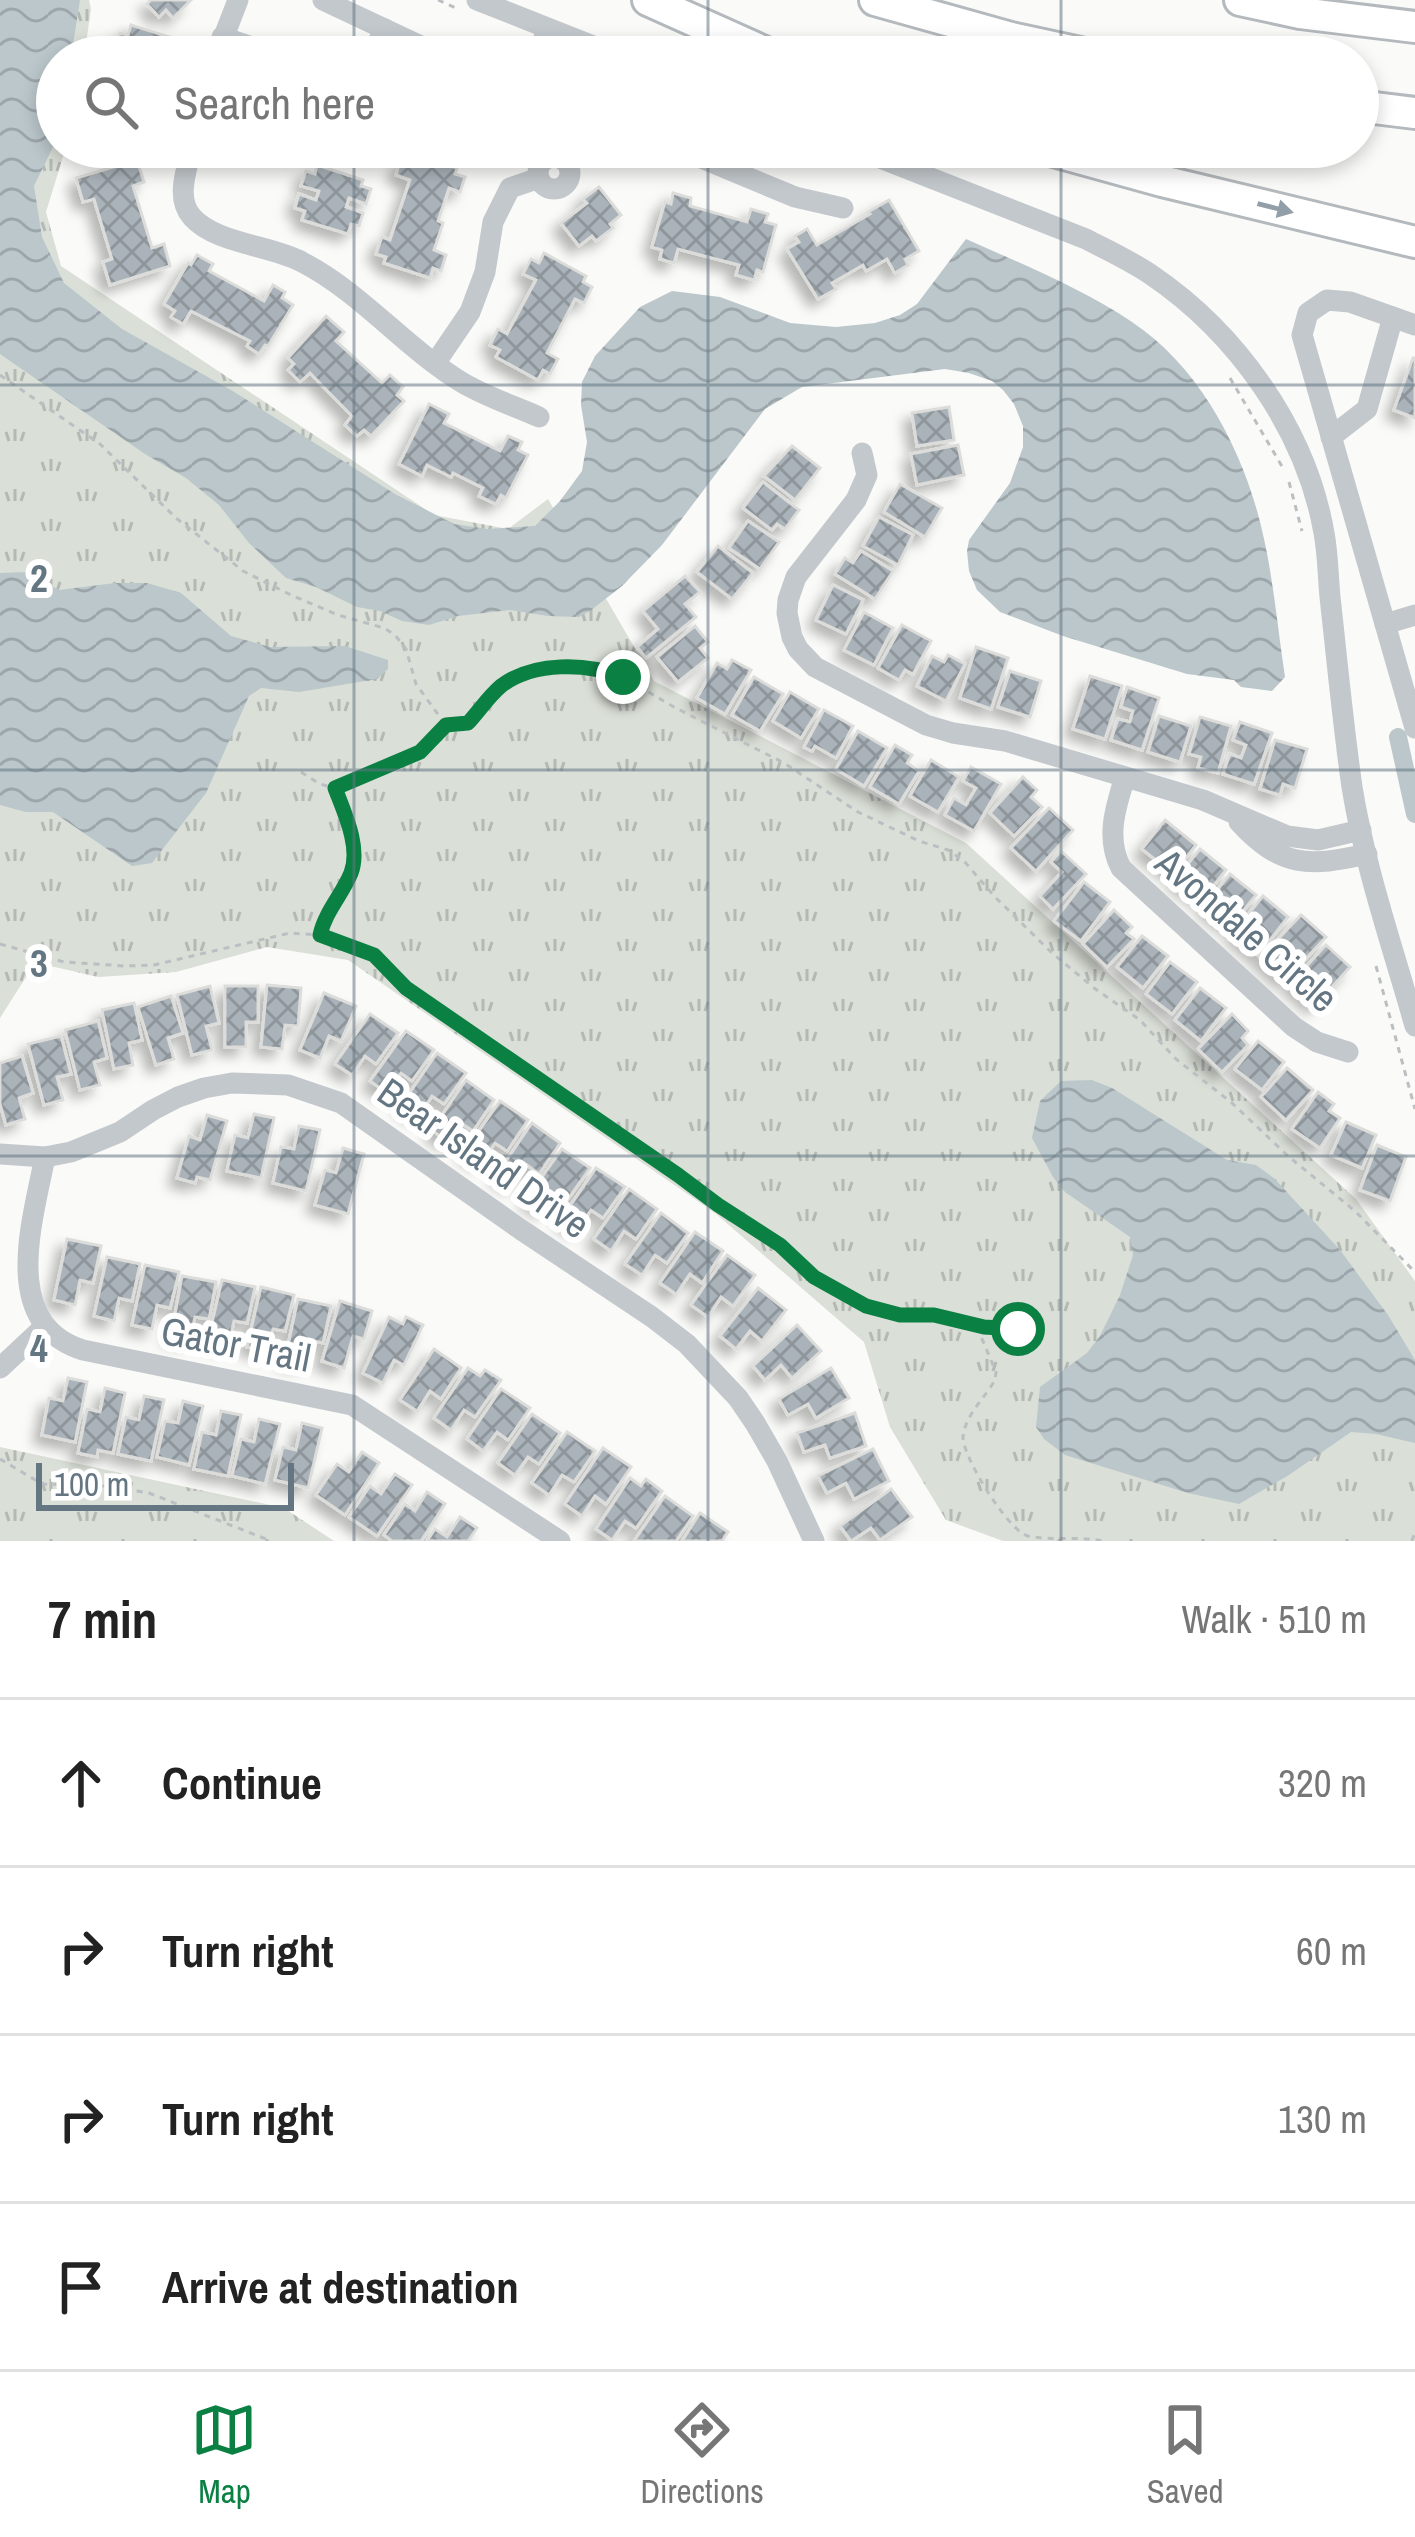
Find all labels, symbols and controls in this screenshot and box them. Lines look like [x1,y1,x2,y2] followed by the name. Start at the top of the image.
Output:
[36,36,1379,168] search box
[78,69,144,135] icon: search
[174,72,375,133] text: Search here
[1257,199,1294,218] one-way arrow
[30,552,48,604] text: 2
[596,650,650,704] route end
[1144,836,1349,1023] street label: Avondale Circle
[30,937,48,989] text: 3
[368,1066,600,1250] street label: Bear Island Drive
[991,1302,1045,1356] route start
[157,1304,315,1384] street label: Gator Trail
[30,1322,48,1374] text: 4
[36,1457,294,1510] scale bar
[54,1462,129,1506] text: 100 m
[48,1585,157,1654] text: 7 min
[1182,1593,1367,1645] text: Walk · 510 m
[48,1750,114,1816] icon: ahead
[162,1752,322,1813] text: Continue
[1278,1757,1367,1809] text: 320 m
[48,1918,114,1984] icon: right
[162,1920,334,1981] text: Turn right
[1296,1925,1367,1977] text: 60 m
[48,2086,114,2152] icon: right
[162,2088,334,2149] text: Turn right
[1278,2093,1367,2145] text: 130 m
[48,2254,114,2320] icon: arrive
[162,2256,519,2317] text: Arrive at destination
[191,2397,257,2513] tab: Map
[640,2397,764,2513] tab: Directions
[1147,2397,1223,2513] tab: Saved

